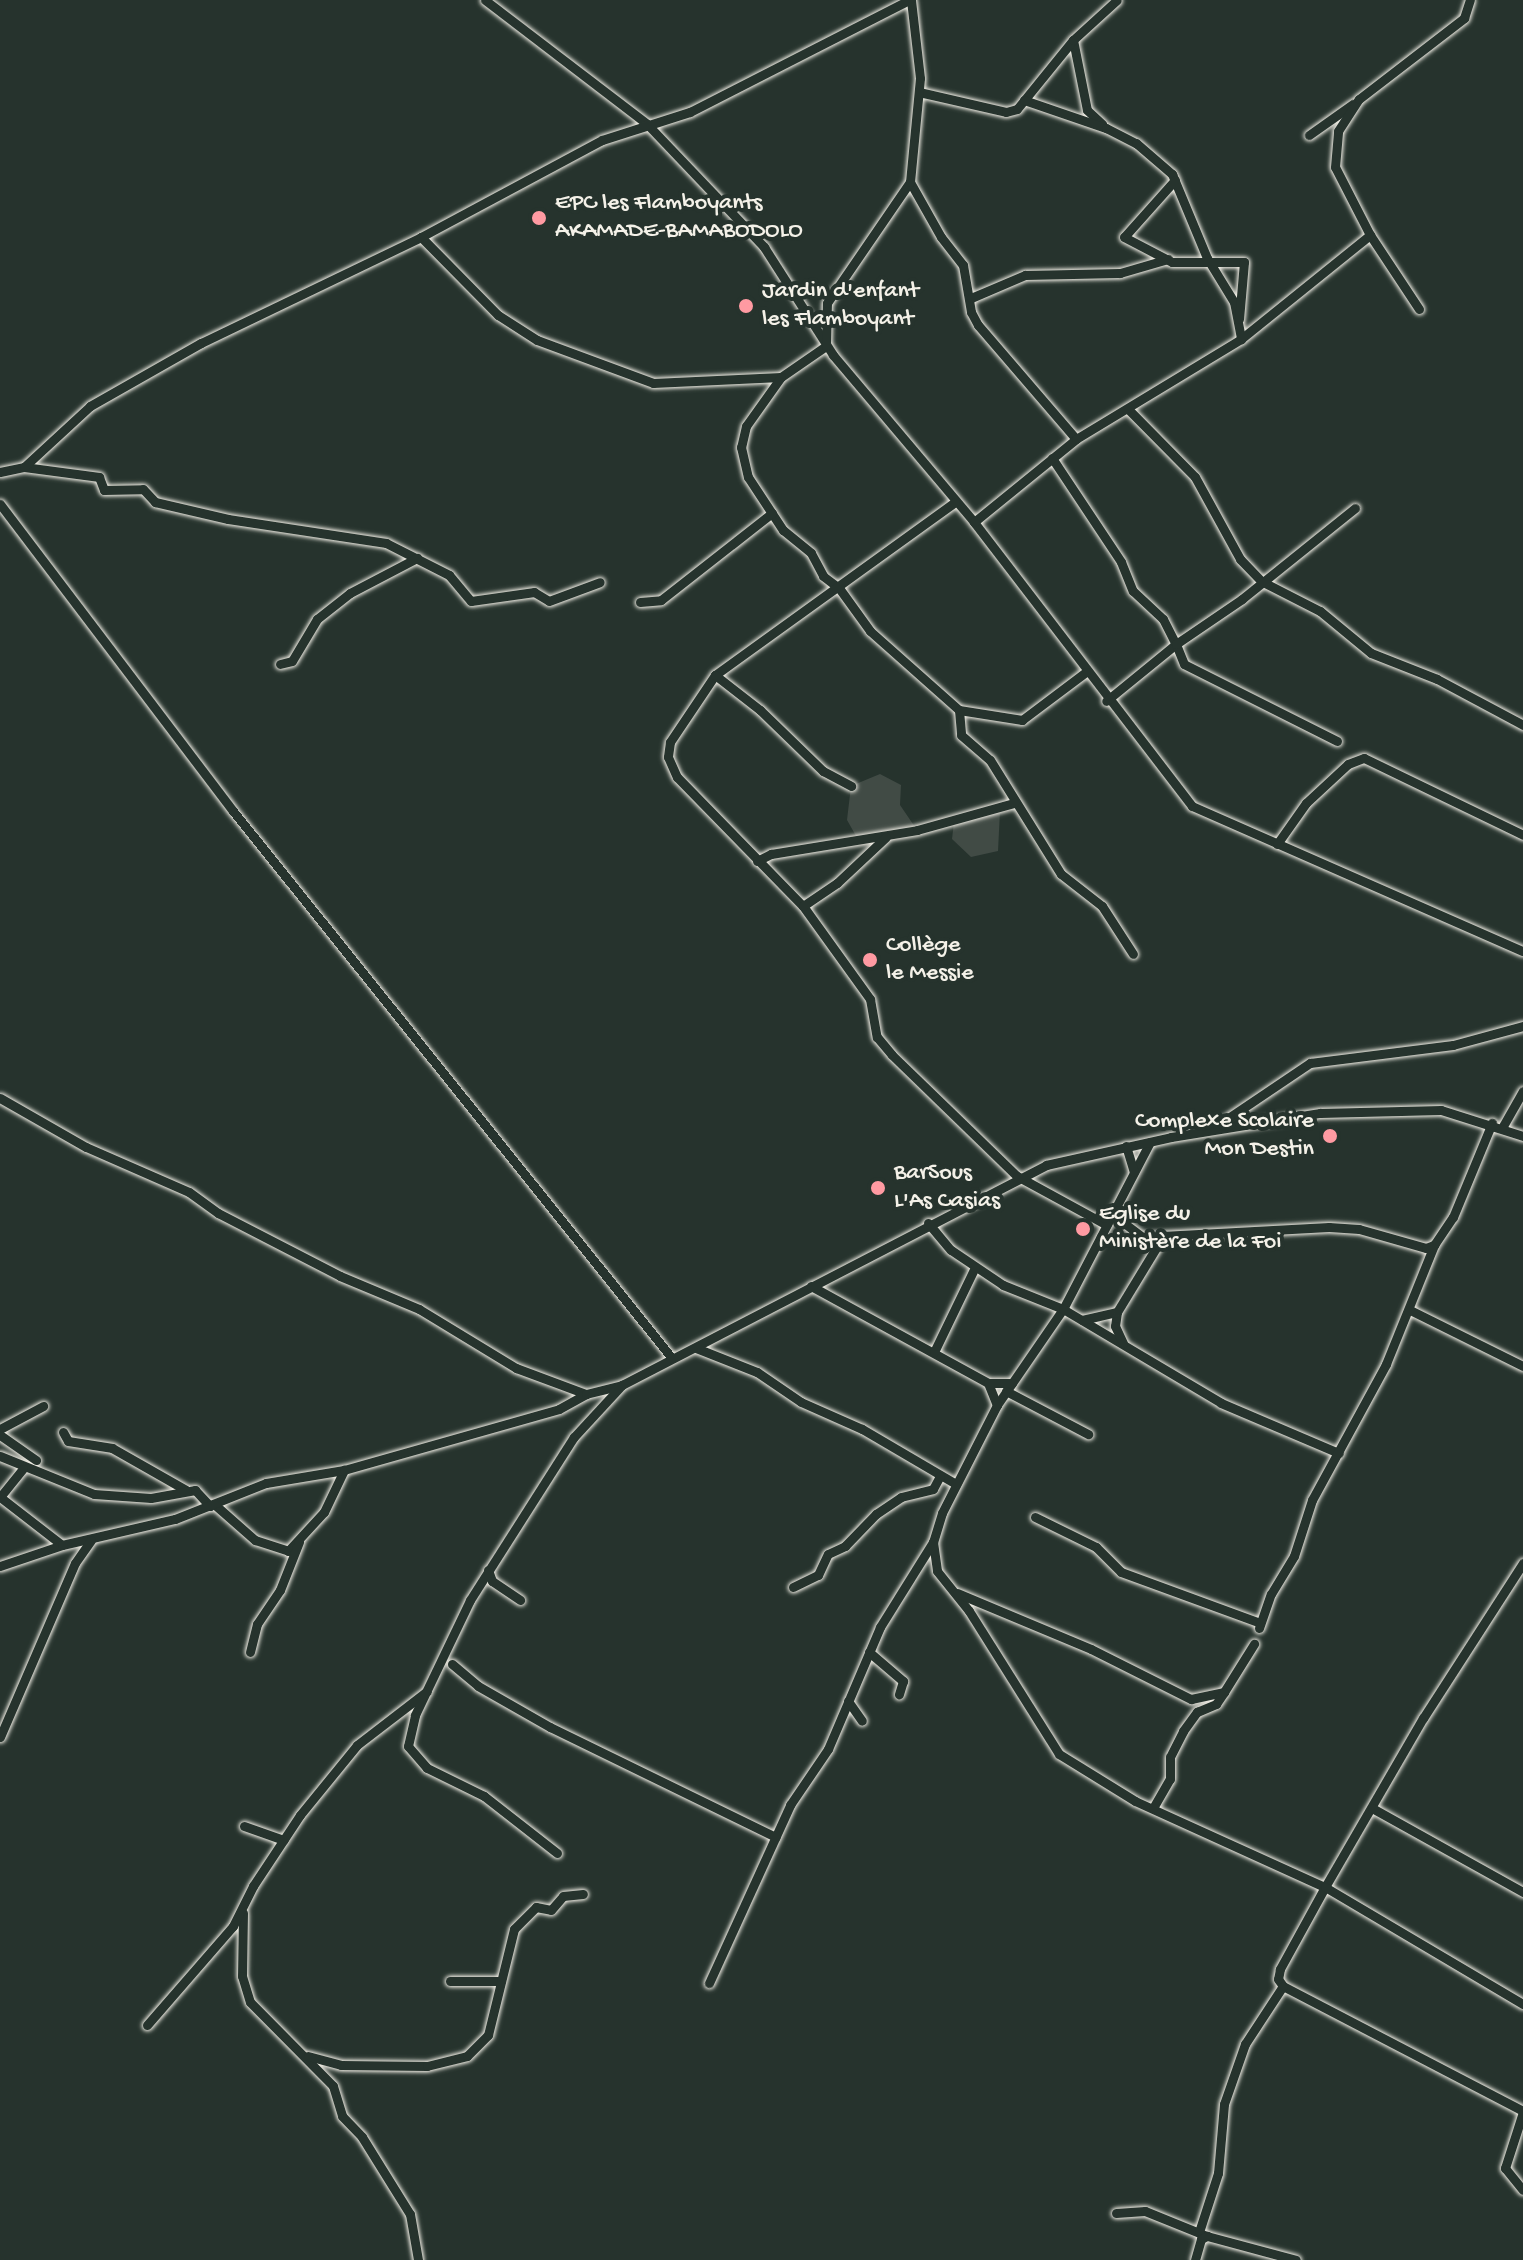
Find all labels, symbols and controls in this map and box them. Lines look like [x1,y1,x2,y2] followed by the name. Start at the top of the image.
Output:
[555,190,803,246] place label: EPC les Flamboyants AKAMADE-BAMABODOLO
[530,209,548,227] marker: EPC les Flamboyants AKAMADE-BAMABODOLO
[762,278,919,334] place label: Jardin d'enfant les Flamboyant
[737,297,755,315] marker: Jardin d'enfant les Flamboyant
[886,932,974,988] place label: Collège le Messie
[861,951,879,969] marker: Collège le Messie
[1135,1108,1314,1164] place label: Complexe Scolaire Mon Destin
[1321,1127,1339,1145] marker: Complexe Scolaire Mon Destin
[894,1160,1000,1216] place label: BarSous L'As Casias
[869,1179,887,1197] marker: BarSous L'As Casias
[1099,1201,1281,1257] place label: Eglise du Ministère de la Foi
[1074,1220,1092,1238] marker: Eglise du Ministère de la Foi

